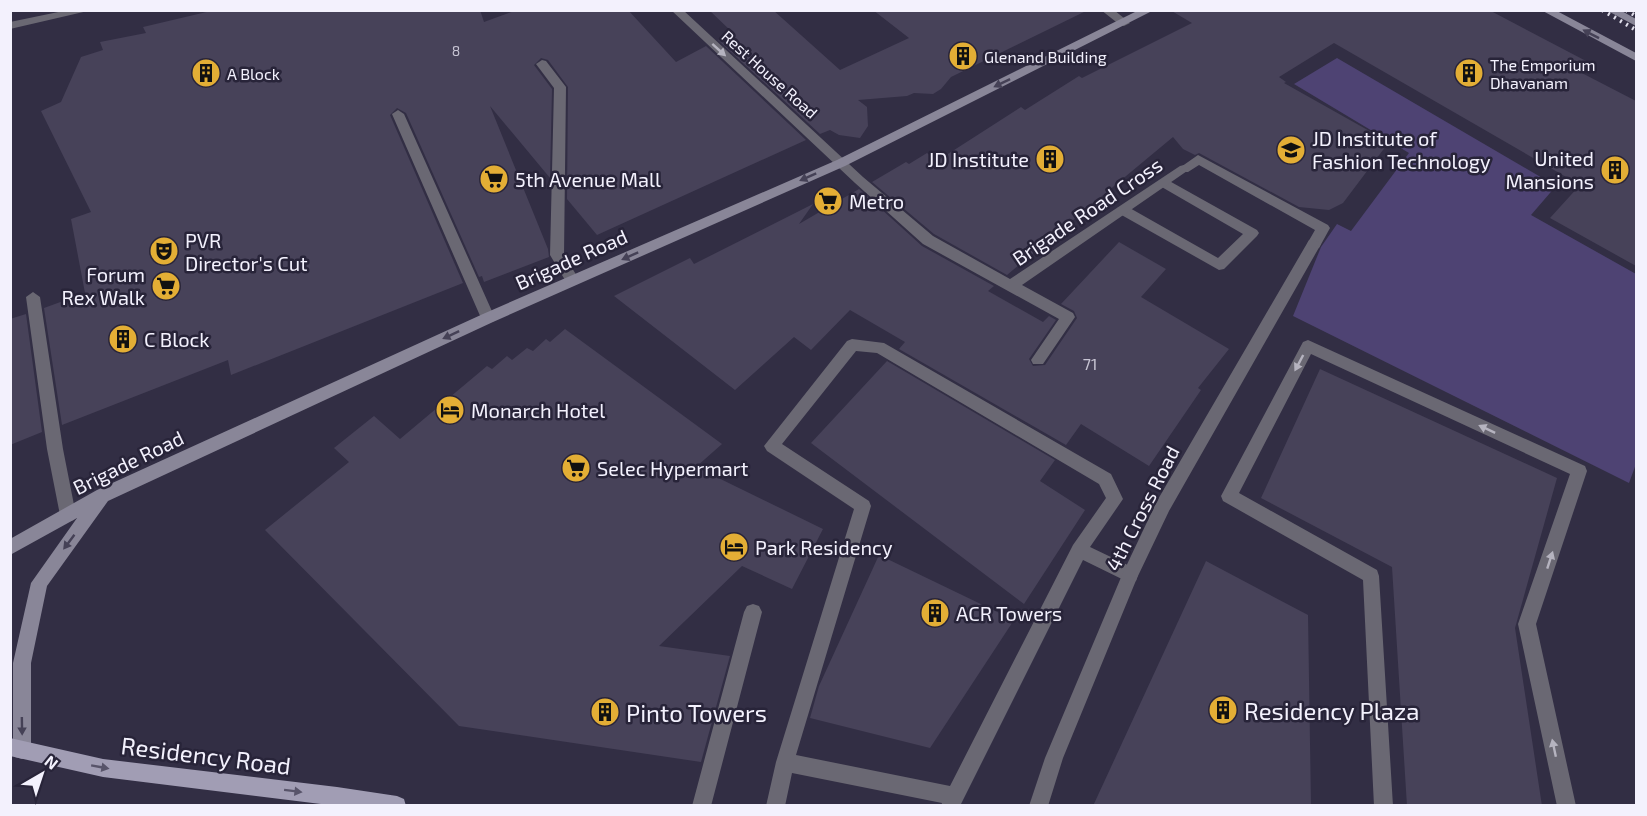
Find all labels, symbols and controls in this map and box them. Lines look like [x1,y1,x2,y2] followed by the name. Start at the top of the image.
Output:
[718,26,822,122] street label: Rest House Road
[1583,29,1600,38] one-way arrow
[947,40,979,72] building icon: Glenand Building
[452,42,460,59] house number: 8
[712,43,727,57] one-way arrow
[984,47,1107,66] place label: Glenand Building
[1490,55,1596,92] place label: The Emporium Dhavanam
[190,57,222,89] building icon: A Block
[1453,57,1485,89] building icon: The Emporium Dhavanam
[227,64,280,83] place label: A Block
[994,78,1011,87] one-way arrow
[1312,126,1491,173] place label: JD Institute of Fashion Technology
[1275,134,1307,166] school or university icon: JD Institute of Fashion Technology
[1034,143,1066,175] building icon: JD Institute
[1506,146,1594,193] place label: United Mansions
[927,147,1029,171] place label: JD Institute
[1008,152,1166,270] street label: Brigade Road Cross
[1599,154,1631,186] building icon: United Mansions
[478,163,510,195] supermarket icon: 5th Avenue Mall
[515,167,661,191] place label: 5th Avenue Mall
[799,173,817,183] one-way arrow
[812,185,844,217] supermarket icon: Metro
[849,189,904,213] place label: Metro
[511,224,631,294] street label: Brigade Road
[185,228,308,275] place label: PVR Director's Cut
[148,235,180,267] theatre icon: PVR Director's Cut
[620,251,638,261] one-way arrow
[61,262,145,309] place label: Forum Rex Walk
[150,270,182,302] supermarket icon: Forum Rex Walk
[107,323,139,355] building icon: C Block
[144,327,210,351] place label: C Block
[443,330,460,339] one-way arrow
[1083,354,1097,373] house number: 71
[1294,355,1304,372] one-way arrow
[434,394,466,426] hotel icon: Monarch Hotel
[471,398,605,422] place label: Monarch Hotel
[1478,423,1496,433] one-way arrow
[69,425,187,499] street label: Brigade Road
[1100,441,1184,575] street label: 4th Cross Road
[560,452,592,484] supermarket icon: Selec Hypermart
[597,456,749,480] place label: Selec Hypermart
[718,531,750,563] hotel icon: Park Residency
[63,535,75,550] one-way arrow
[755,535,893,559] place label: Park Residency
[1545,551,1555,569] one-way arrow
[919,597,951,629] building icon: ACR Towers
[956,601,1062,625] place label: ACR Towers
[1207,694,1239,726] building icon: Residency Plaza
[589,696,621,728] building icon: Pinto Towers
[1244,696,1419,725] place label: Residency Plaza
[626,698,767,727] place label: Pinto Towers
[17,716,26,735] one-way arrow
[119,730,293,780] street label: Residency Road
[1549,739,1558,758] one-way arrow
[12,744,72,804] north arrow
[41,751,62,773] text: N
[90,763,109,772] one-way arrow
[284,786,303,796] one-way arrow

